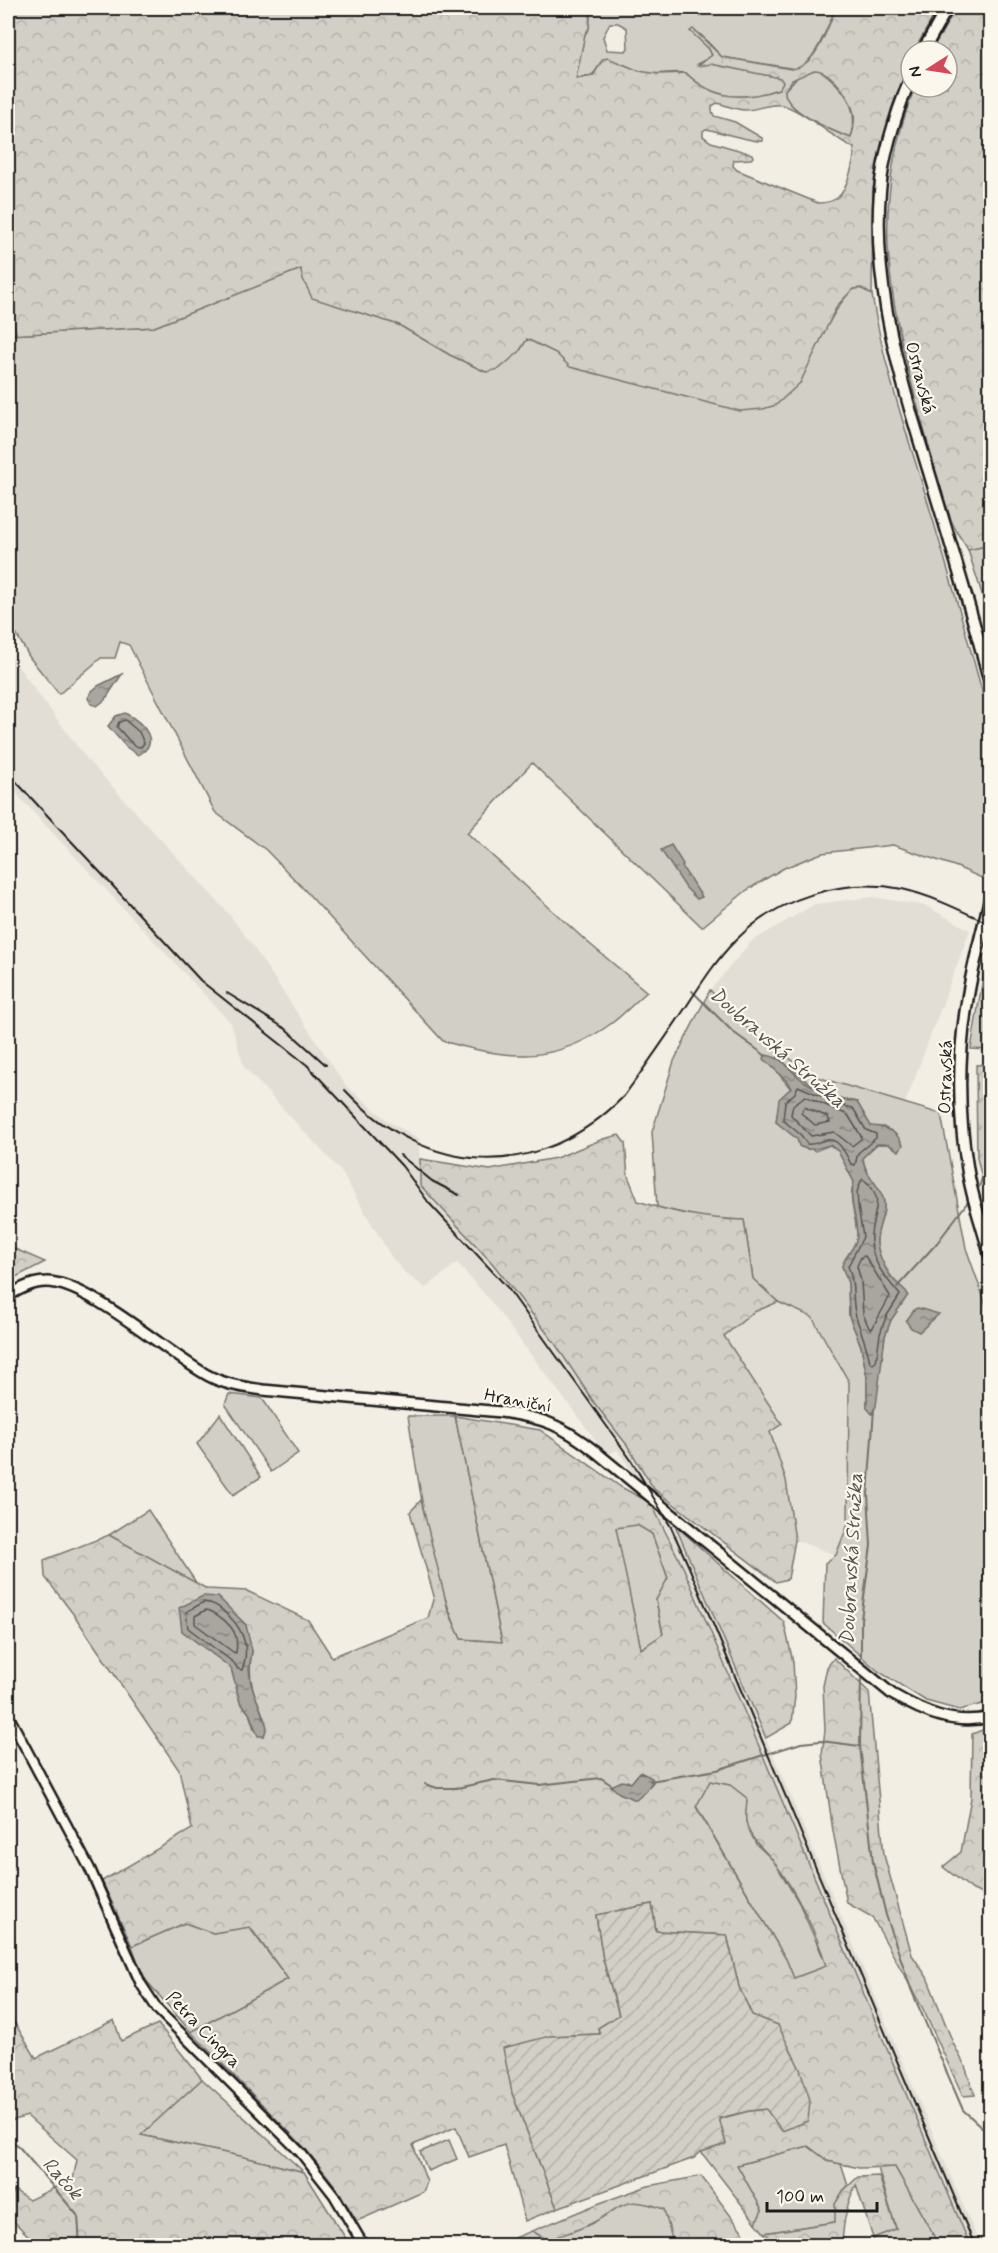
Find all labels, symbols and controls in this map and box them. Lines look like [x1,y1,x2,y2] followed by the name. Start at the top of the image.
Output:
[899,39,959,99] north arrow
[904,64,927,79] text: N
[899,339,941,417] street label: Ostravská
[703,982,851,1114] water label: Doubravská Stružka
[933,1040,959,1114] street label: Ostravská
[482,1383,554,1419] street label: Hraniční
[834,1473,870,1645] water label: Doubravská Stružka
[159,1986,246,2074] street label: Petra Cingra
[36,2152,90,2208] water label: Račok
[767,2175,876,2213] scale bar
[776,2185,824,2209] text: 100 m

